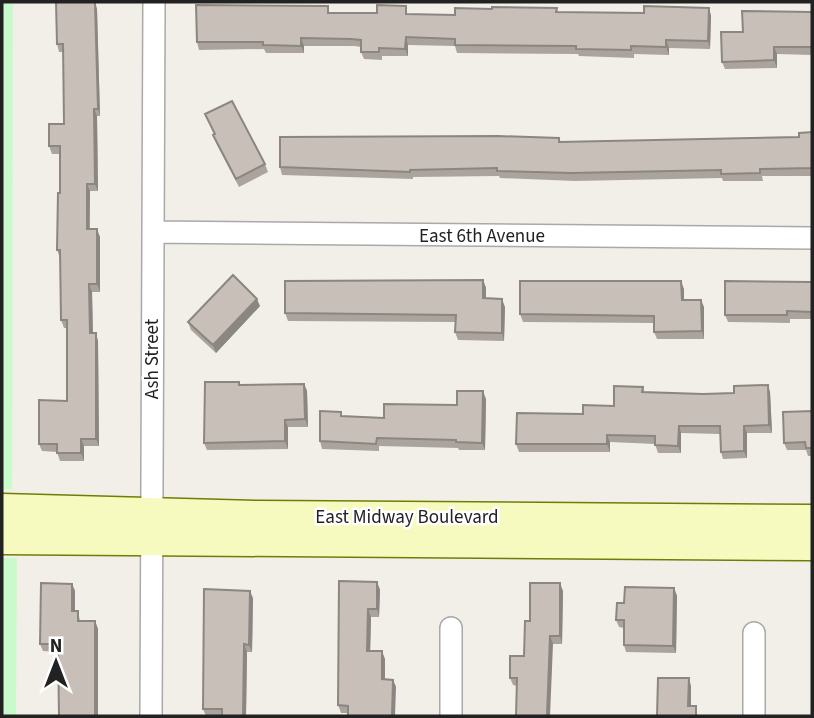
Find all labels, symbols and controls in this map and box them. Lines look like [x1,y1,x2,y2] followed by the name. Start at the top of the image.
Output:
[419,223,545,250] street label: East 6th Avenue
[139,318,166,399] street label: Ash Street
[315,504,499,531] street label: East Midway Boulevard
[21,627,91,697] north arrow
[50,633,62,660] text: N

